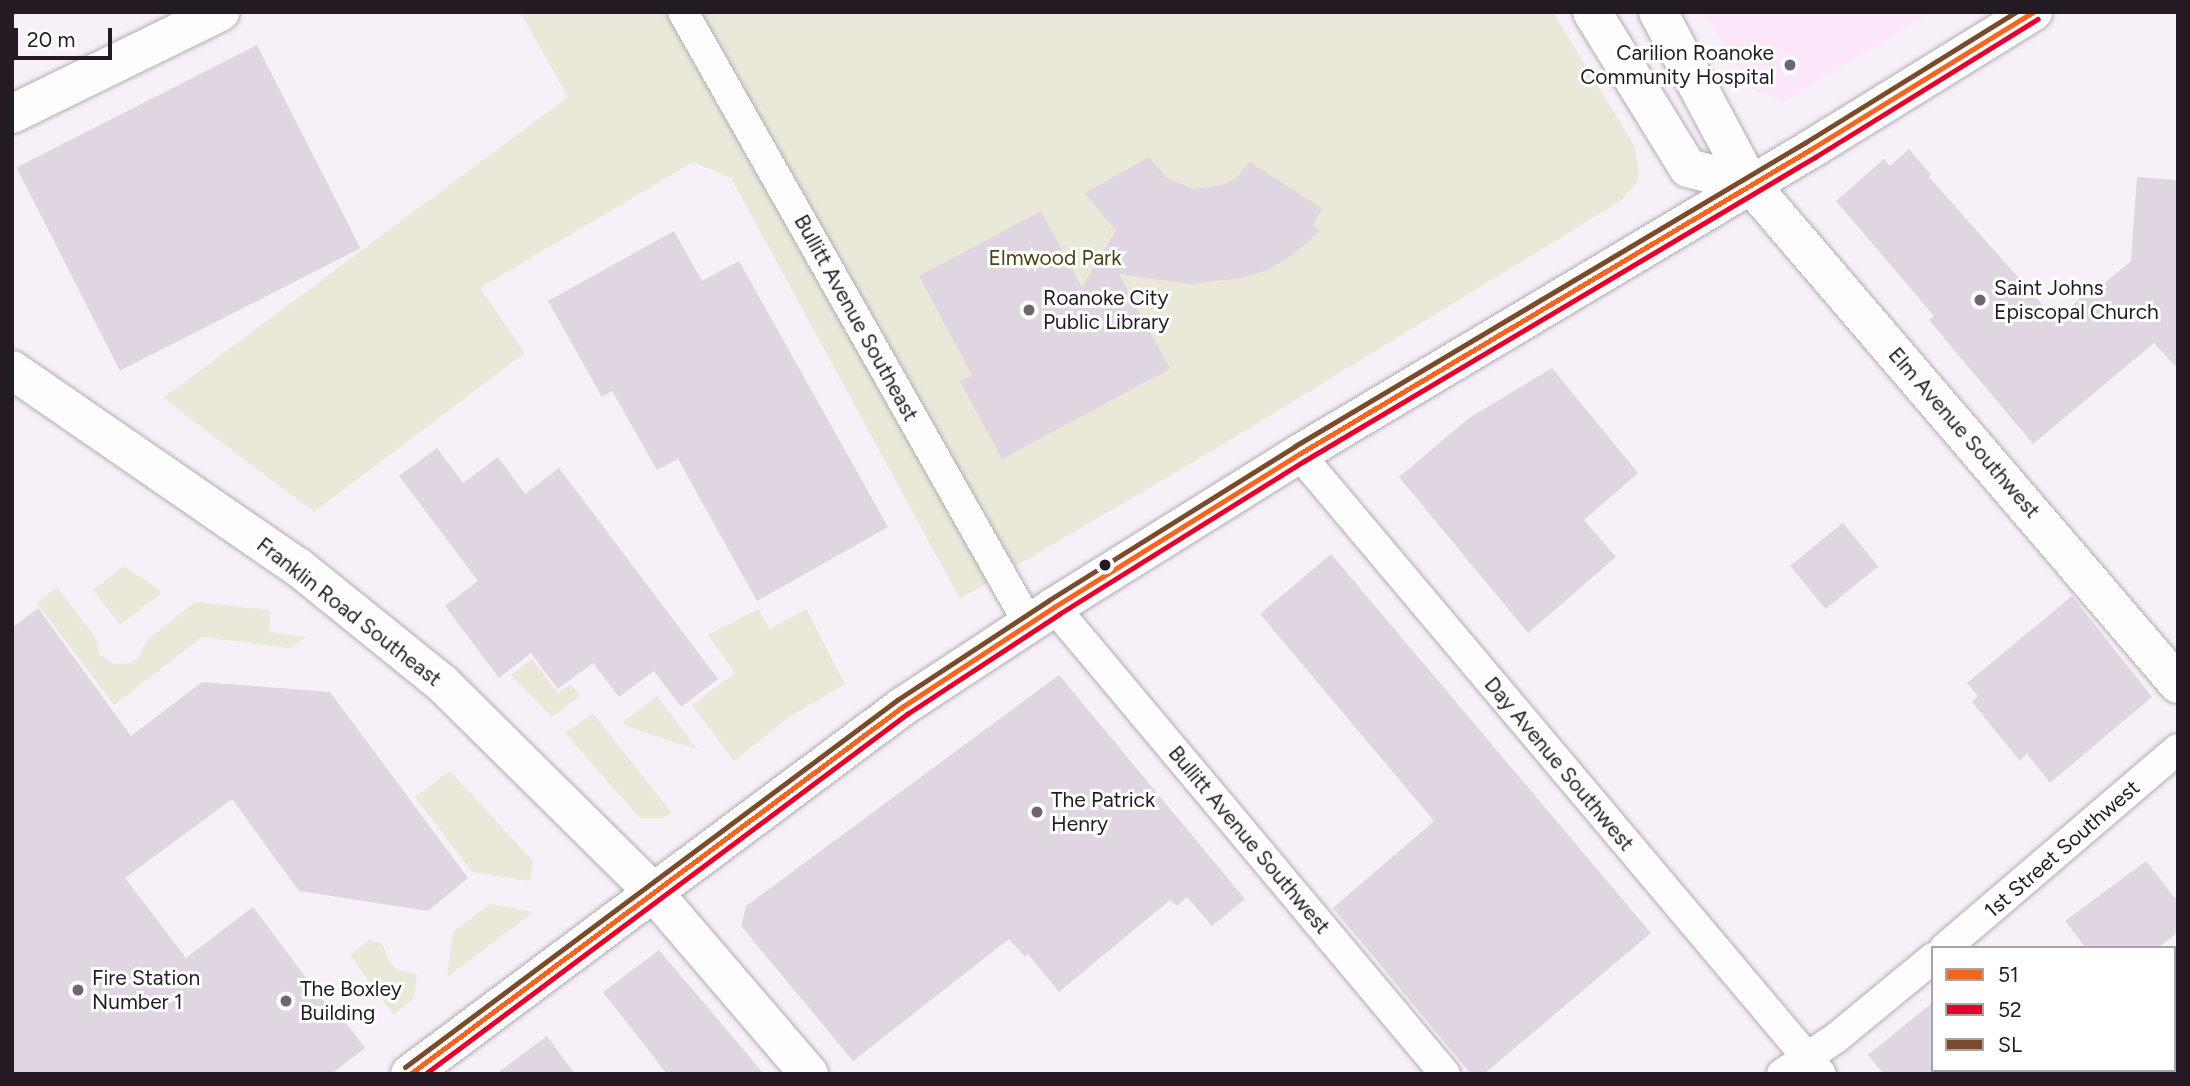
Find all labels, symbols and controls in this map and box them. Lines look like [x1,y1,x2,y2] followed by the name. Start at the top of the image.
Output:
[18,14,116,58] scale bar
[27,27,75,52] text: 20 m
[1580,40,1774,90] place label: Carilion Roanoke Community Hospital
[1780,55,1800,75] marker: Carilion Roanoke Community Hospital
[789,210,923,426] street label: Bullitt Avenue Southeast
[989,245,1121,271] park label: Elmwood Park
[1994,275,2159,325] place label: Saint Johns Episcopal Church
[1043,285,1169,335] place label: Roanoke City Public Library
[1972,292,1988,308] marker: Saint Johns Episcopal Church
[1021,302,1037,318] marker: Roanoke City Public Library
[1883,342,2045,524] street label: Elm Avenue Southwest
[252,532,446,692] street label: Franklin Road Southeast
[1098,558,1112,572] unlabelled marker
[1479,672,1639,856] street label: Day Avenue Southwest
[1163,741,1335,939] street label: Bullitt Avenue Southwest
[1979,775,2145,923] street label: 1st Street Southwest
[1051,787,1155,837] place label: The Patrick Henry
[1029,804,1045,820] marker: The Patrick Henry
[1931,946,2176,1072] legend
[1998,962,2019,987] text: 51
[92,965,200,1015] place label: Fire Station Number 1
[300,976,402,1026] place label: The Boxley Building
[70,982,86,998] marker: Fire Station Number 1
[278,993,294,1009] marker: The Boxley Building
[1998,997,2022,1022] text: 52
[1998,1032,2022,1057] text: SL

